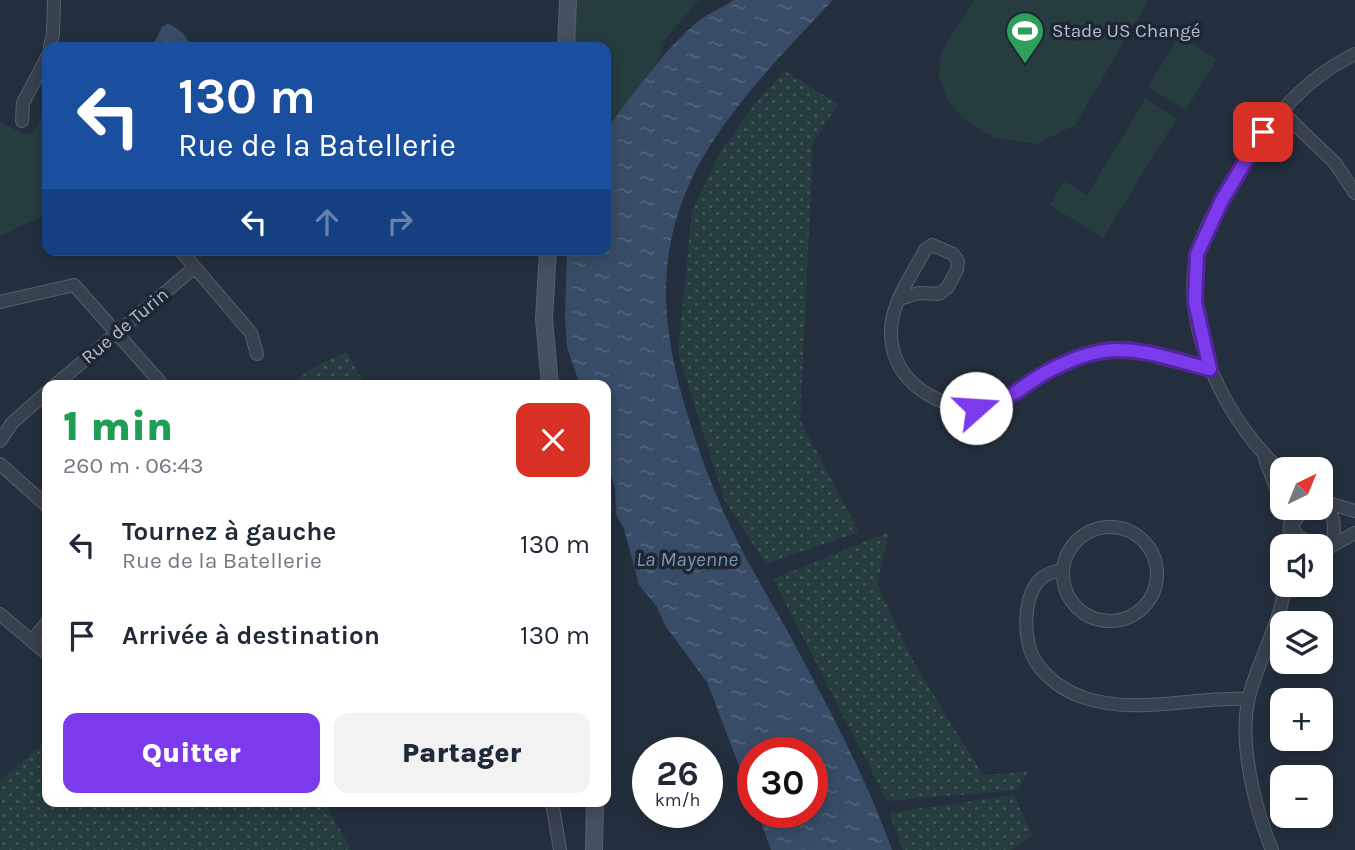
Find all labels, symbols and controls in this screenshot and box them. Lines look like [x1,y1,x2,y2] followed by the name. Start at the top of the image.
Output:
[1004,10,1046,65] sports icon: Stade US Changé
[1052,20,1201,42] place label: Stade US Changé
[178,68,316,125] text: 130 m
[63,70,154,161] icon: left
[1233,102,1293,162] pin
[1244,113,1282,151] icon: arrive
[178,127,456,164] text: Rue de la Batellerie
[235,203,273,241] icon: left
[308,203,346,241] icon: ahead
[381,203,419,241] icon: right
[77,283,173,369] street label: Rue de Turin
[939,371,1013,445] position arrow
[63,401,173,451] text: 1 min
[516,403,590,477] button: close
[63,452,204,479] text: 260 m · 06:43
[1270,457,1334,520] north arrow
[1270,457,1333,828] map controls
[122,516,336,547] text: Tournez à gauche
[63,526,101,564] icon: left
[520,529,590,560] text: 130 m
[1270,534,1333,597] button: sound
[122,547,322,574] text: Rue de la Batellerie
[636,547,738,571] water label: La Mayenne
[1270,611,1333,674] button: layers
[63,617,101,655] icon: arrive
[122,620,380,651] text: Arrivée à destination
[520,620,590,651] text: 130 m
[1270,688,1333,751] button: +
[63,713,320,793] button: Quitter
[334,713,590,793] button: Partager
[737,737,828,828] speed limit sign: 30
[656,753,699,794] text: 26
[1270,765,1333,828] button: −
[655,789,700,811] text: km/h

